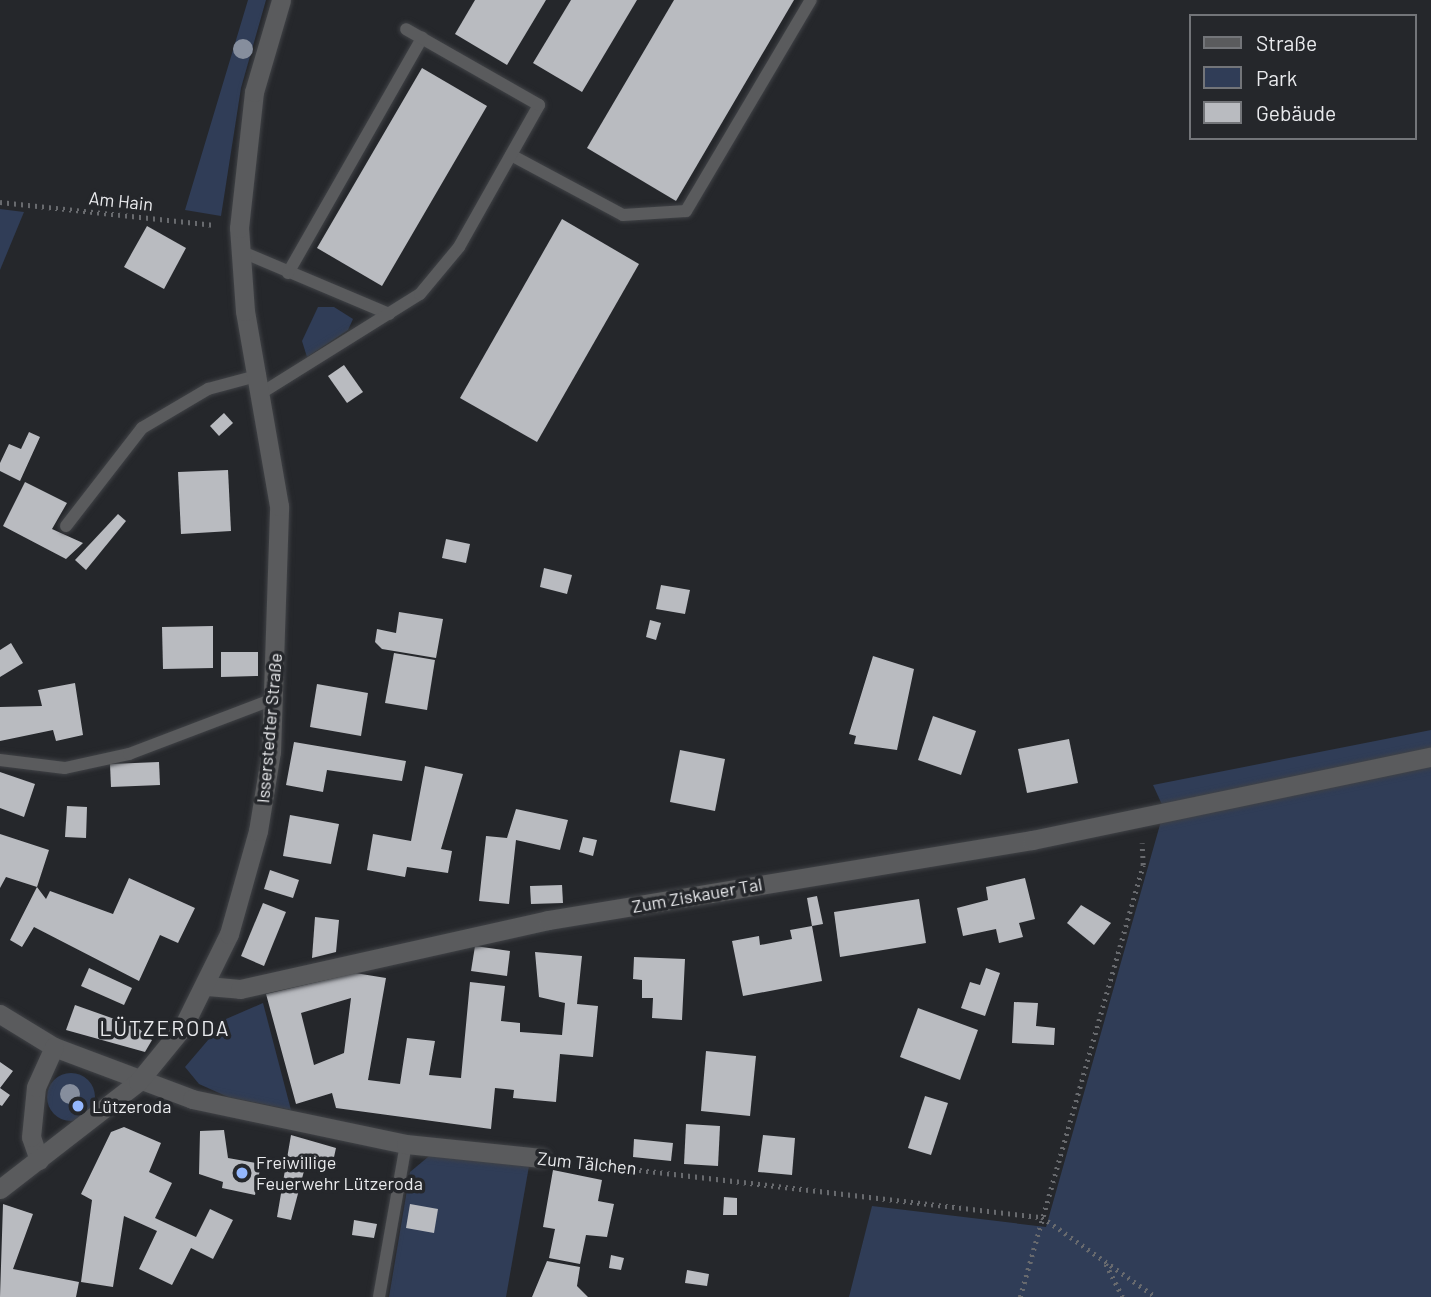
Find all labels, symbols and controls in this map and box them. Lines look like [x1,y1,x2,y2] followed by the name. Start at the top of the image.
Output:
[1190,14,1417,140] legend
[1256,30,1317,55] text: Straße
[1256,65,1297,90] text: Park
[1256,100,1336,125] text: Gebäude
[88,187,154,215] street label: Am Hain
[252,652,286,804] street label: Isserstedter Straße
[630,873,764,917] street label: Zum Ziskauer Tal
[101,1015,229,1041] district label: LÜTZERODA
[92,1095,171,1117] place label: Lützeroda
[70,1098,86,1114] marker: Lützeroda
[536,1147,638,1179] street label: Zum Tälchen
[256,1152,423,1194] place label: Freiwillige Feuerwehr Lützeroda
[234,1165,250,1181] marker: Freiwillige Feuerwehr Lützeroda

